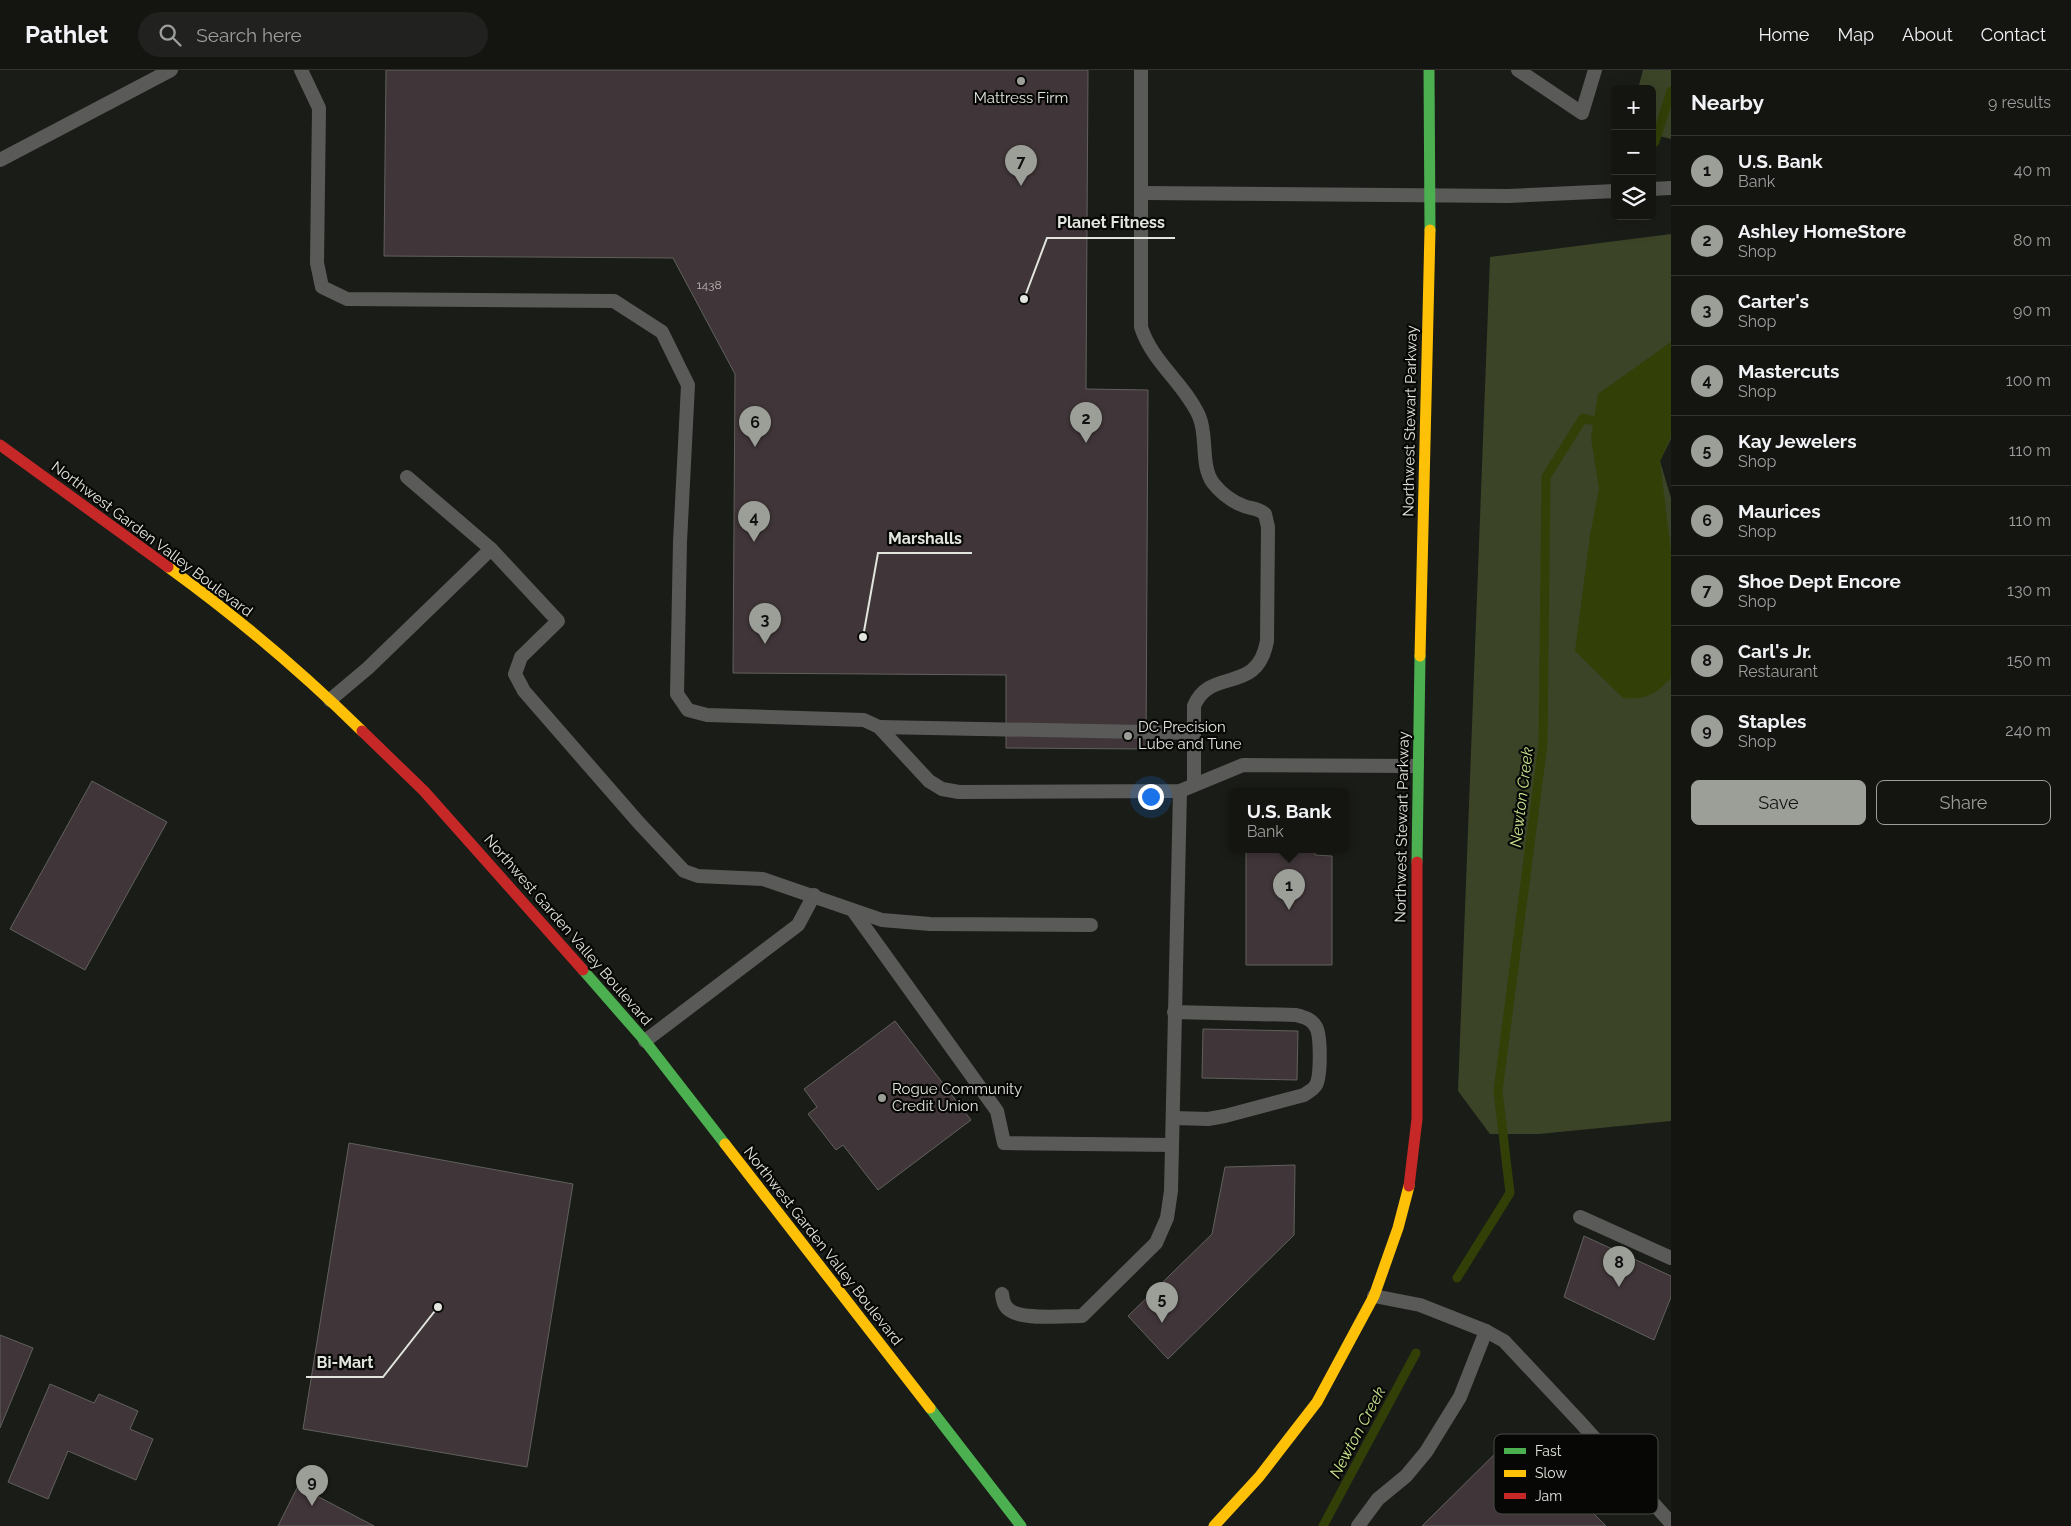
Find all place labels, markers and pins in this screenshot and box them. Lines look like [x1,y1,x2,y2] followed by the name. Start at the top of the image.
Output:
[1015,75,1027,87] marker: Mattress Firm
[974,89,1068,107] place label: Mattress Firm
[1005,145,1037,186] pin: 7
[1047,207,1175,238] callout: Planet Fitness
[1070,402,1102,443] pin: 2
[739,406,771,447] pin: 6
[738,501,770,542] pin: 4
[878,522,972,553] callout: Marshalls
[749,603,781,644] pin: 3
[1138,718,1242,753] place label: DC Precision Lube and Tune
[1122,730,1134,742] marker: DC Precision Lube and Tune
[1273,869,1305,910] pin: 1
[892,1080,1022,1115] place label: Rogue Community Credit Union
[876,1092,888,1104] marker: Rogue Community Credit Union
[1603,1246,1635,1287] pin: 8
[1146,1282,1178,1323] pin: 5
[306,1346,383,1377] callout: Bi-Mart
[296,1465,328,1506] pin: 9

